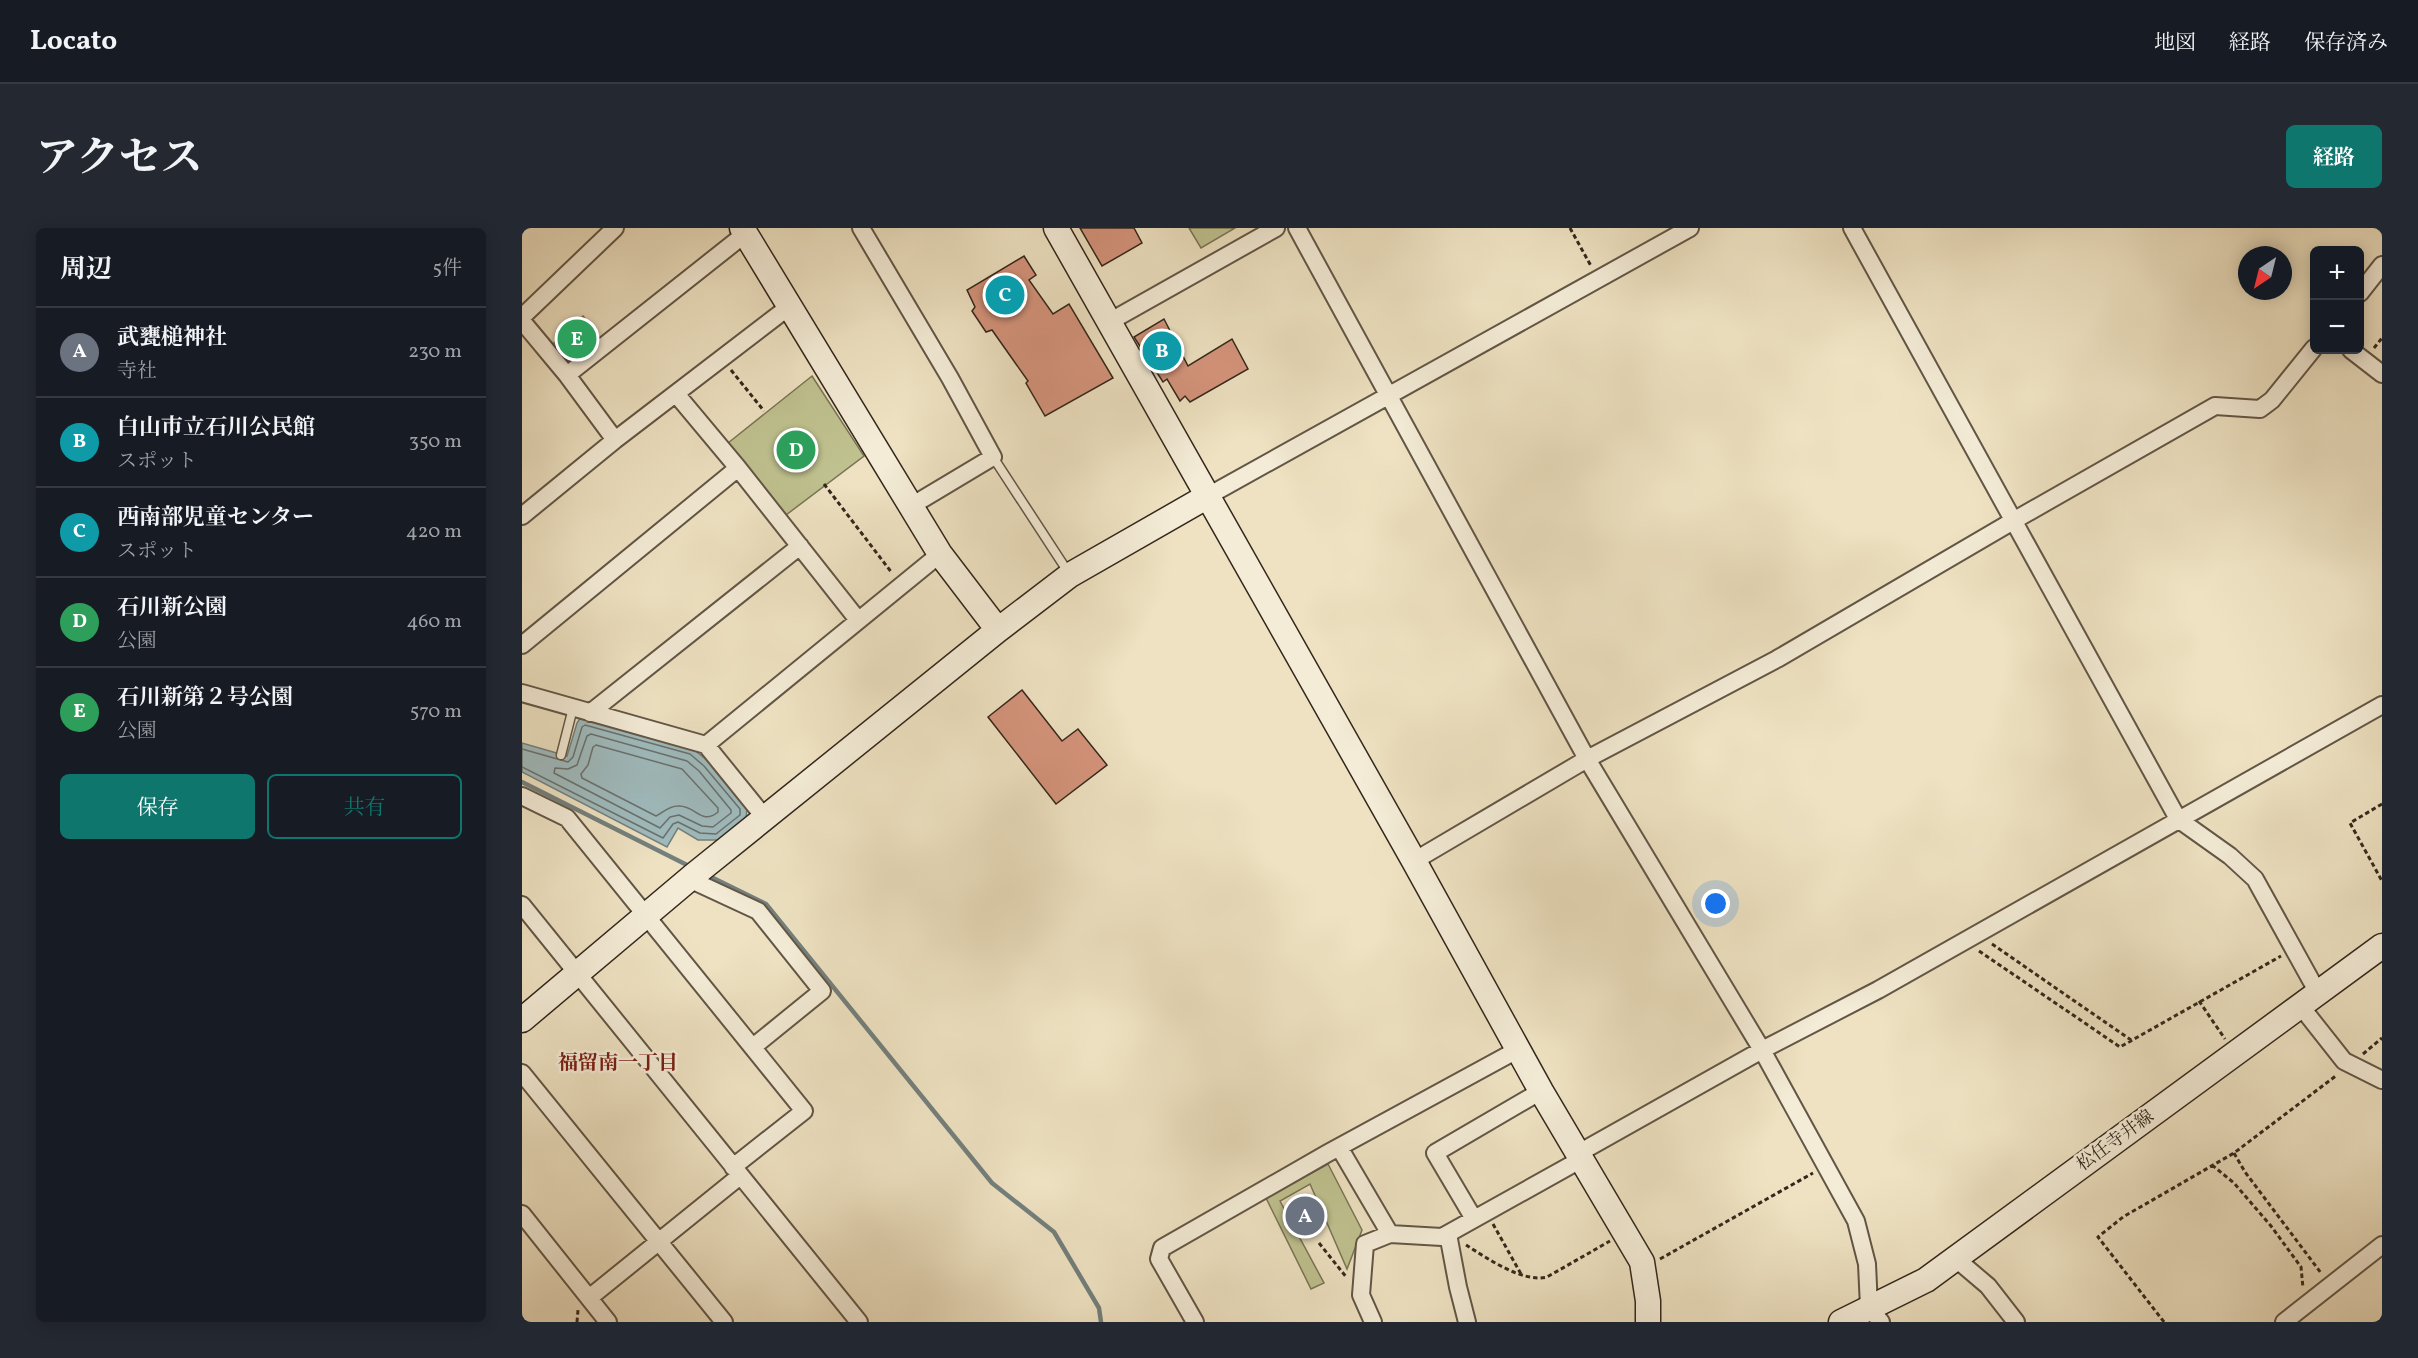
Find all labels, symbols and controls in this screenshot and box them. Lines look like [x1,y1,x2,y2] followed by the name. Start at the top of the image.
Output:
[30,22,117,61] text: Locato
[2154,29,2196,58] text: 地図
[2229,29,2271,58] text: 経路
[2304,29,2388,58] text: 保存済み
[2286,125,2382,188] button: 経路
[36,131,203,190] text: アクセス
[2238,246,2292,300] north arrow
[2310,246,2364,354] map controls
[2310,246,2364,300] button: +
[60,252,112,288] text: 周辺
[432,255,462,283] text: 5件
[986,272,1024,318] pin: C
[2310,300,2364,354] button: −
[558,316,596,362] pin: E
[117,323,227,354] text: 武甕槌神社
[1142,328,1182,374] pin: B
[72,338,87,366] text: A
[408,338,462,366] text: 230 m
[117,358,157,386] text: 寺社
[117,413,315,444] text: 白山市立石川公民館
[73,428,86,456] text: B
[409,428,462,456] text: 350 m
[776,428,816,472] pin: D
[117,448,197,476] text: スポット
[117,503,314,534] text: 西南部児童センター
[73,518,86,546] text: C
[406,518,462,546] text: 420 m
[117,538,197,566] text: スポット
[117,593,227,624] text: 石川新公園
[72,608,87,636] text: D
[406,608,462,636] text: 460 m
[117,628,157,656] text: 公園
[117,683,293,714] text: 石川新第２号公園
[73,698,86,726] text: E
[410,698,462,726] text: 570 m
[117,718,157,746] text: 公園
[60,774,255,839] button: 保存
[267,774,462,839] button: 共有
[1701,889,1730,918] your location
[558,1050,678,1078] district label: 福留南一丁目
[2072,1105,2160,1178] street label: 松任寺井線
[1286,1194,1324,1238] pin: A

